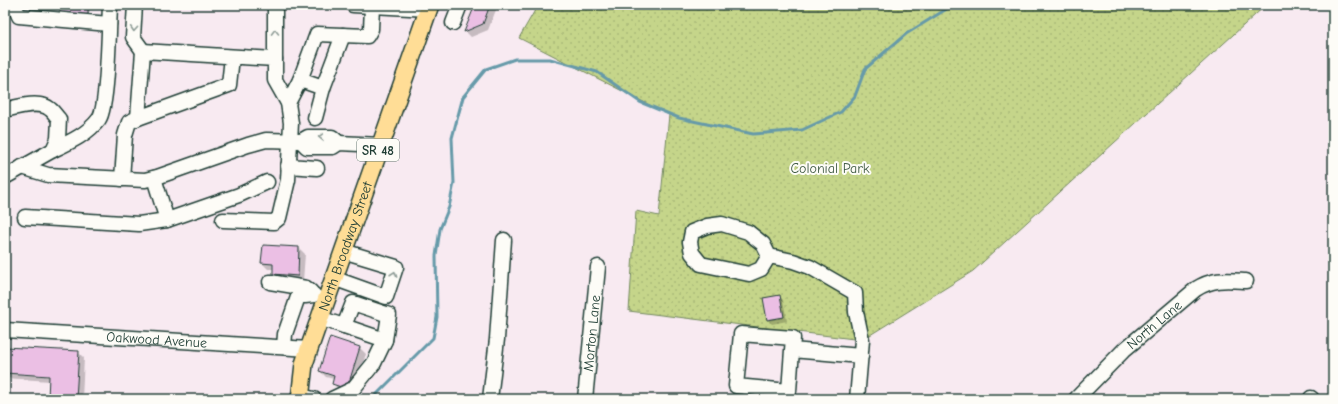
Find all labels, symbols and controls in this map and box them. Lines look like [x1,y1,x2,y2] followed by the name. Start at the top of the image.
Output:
[129,26,138,32] one-way arrow
[271,29,279,35] one-way arrow
[318,133,324,141] one-way arrow
[357,139,399,161] road number: SR 48
[790,160,870,177] park label: Colonial Park
[315,178,376,313] street label: North Broadway Street
[389,271,398,278] one-way arrow
[579,294,604,372] street label: Morton Lane
[1123,296,1185,353] street label: North Lane
[106,328,208,351] street label: Oakwood Avenue

